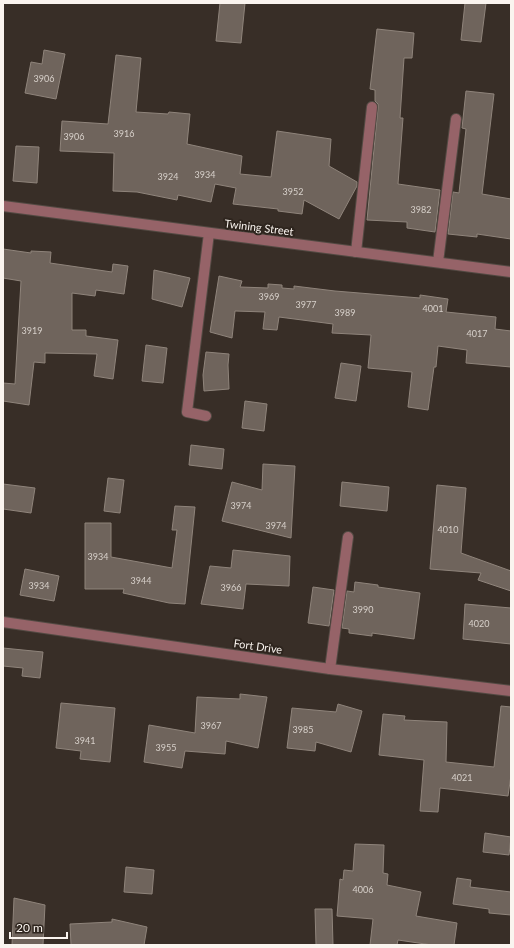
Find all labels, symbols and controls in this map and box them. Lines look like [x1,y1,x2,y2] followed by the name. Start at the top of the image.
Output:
[34,73,54,84] house number: 3906
[114,128,134,139] house number: 3916
[64,131,84,142] house number: 3906
[195,169,215,180] house number: 3934
[158,171,178,182] house number: 3924
[283,186,303,197] house number: 3952
[411,204,431,215] house number: 3982
[224,216,294,238] street label: Twining Street
[259,291,279,302] house number: 3969
[296,299,316,310] house number: 3977
[423,303,443,314] house number: 4001
[335,307,355,318] house number: 3989
[22,325,42,336] house number: 3919
[467,328,487,339] house number: 4017
[231,500,251,511] house number: 3974
[266,520,286,531] house number: 3974
[438,524,458,535] house number: 4010
[88,551,108,562] house number: 3934
[131,575,151,586] house number: 3944
[29,580,49,591] house number: 3934
[221,582,241,593] house number: 3966
[353,604,373,615] house number: 3990
[469,618,489,629] house number: 4020
[233,636,283,656] street label: Fort Drive
[201,720,221,731] house number: 3967
[293,724,313,735] house number: 3985
[75,735,95,746] house number: 3941
[156,742,176,753] house number: 3955
[452,772,472,783] house number: 4021
[353,884,373,895] house number: 4006
[10,914,67,940] scale bar
[16,920,43,935] text: 20 m

